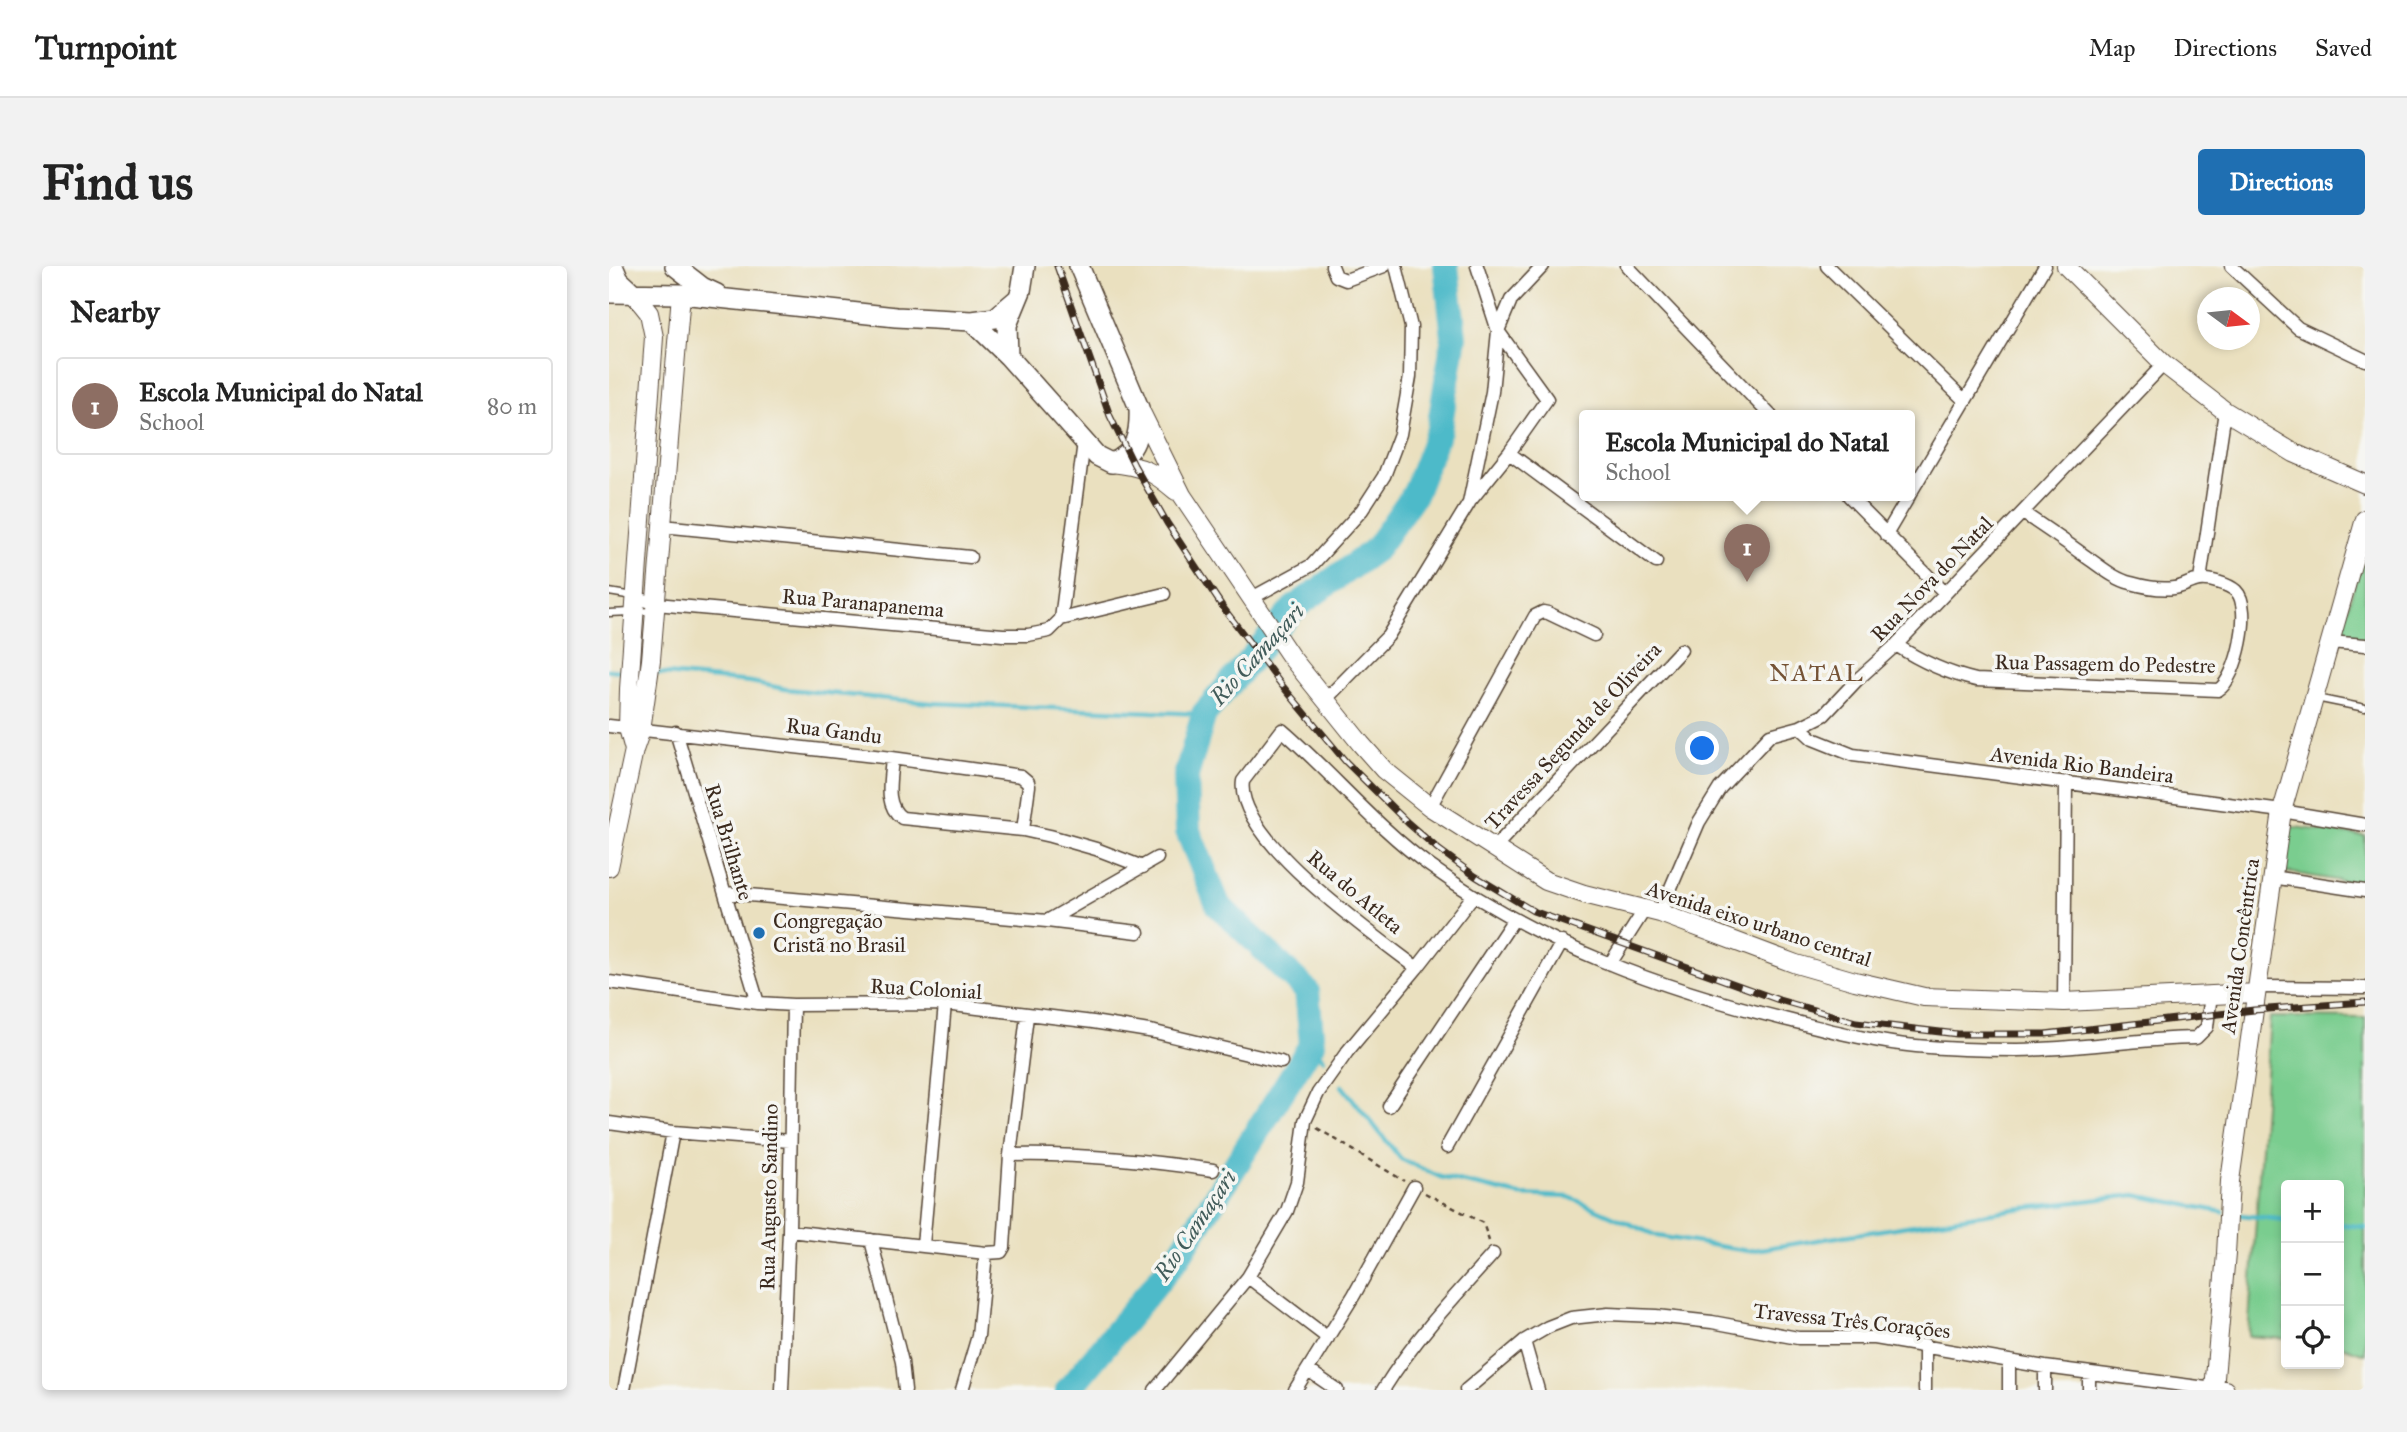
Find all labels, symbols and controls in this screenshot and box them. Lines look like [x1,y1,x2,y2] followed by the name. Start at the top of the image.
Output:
[35,28,177,68] text: Turnpoint
[2089,33,2136,63] text: Map
[2174,33,2277,63] text: Directions
[2315,33,2372,63] text: Saved
[2198,149,2365,215] button: Directions
[42,153,193,212] text: Find us
[2197,287,2260,350] north arrow
[70,294,160,330] text: Nearby
[139,376,423,408] text: Escola Municipal do Natal
[90,392,100,420] text: 1
[487,392,537,420] text: 80 m
[139,408,204,436] text: School
[1579,410,1915,501] popup
[1605,426,1889,458] text: Escola Municipal do Natal
[1605,458,1670,486] text: School
[1865,511,1999,647] street label: Rua Nova do Natal
[1724,524,1770,582] pin: 1
[781,583,945,623] street label: Rua Paranapanema
[1203,597,1310,711] water label: Rio Camaçari
[1479,637,1667,835] street label: Travessa Segunda de Oliveira
[1994,649,2216,679] street label: Rua Passagem do Pedestre
[1769,658,1865,688] district label: NATAL
[785,712,883,750] street label: Rua Gandu
[1685,731,1719,765] your location
[1988,741,2175,789] street label: Avenida Rio Bandeira
[699,781,759,904] street label: Rua Brilhante
[1302,844,1408,940] street label: Rua do Atleta
[2215,856,2265,1036] street label: Avenida Concêntrica
[1642,875,1875,973] street label: Avenida eixo urbano central
[773,908,906,958] place label: Congregação Cristã no Brasil
[751,925,767,941] marker: Congregação Cristã no Brasil
[869,973,983,1005] street label: Rua Colonial
[754,1103,784,1291] street label: Rua Augusto Sandino
[1147,1164,1242,1286] water label: Rio Camaçari
[2281,1180,2344,1369] map controls
[2281,1180,2344,1243] button: +
[2281,1243,2344,1306] button: −
[1752,1298,1952,1344] street label: Travessa Três Corações
[2281,1306,2344,1369] button: locate

